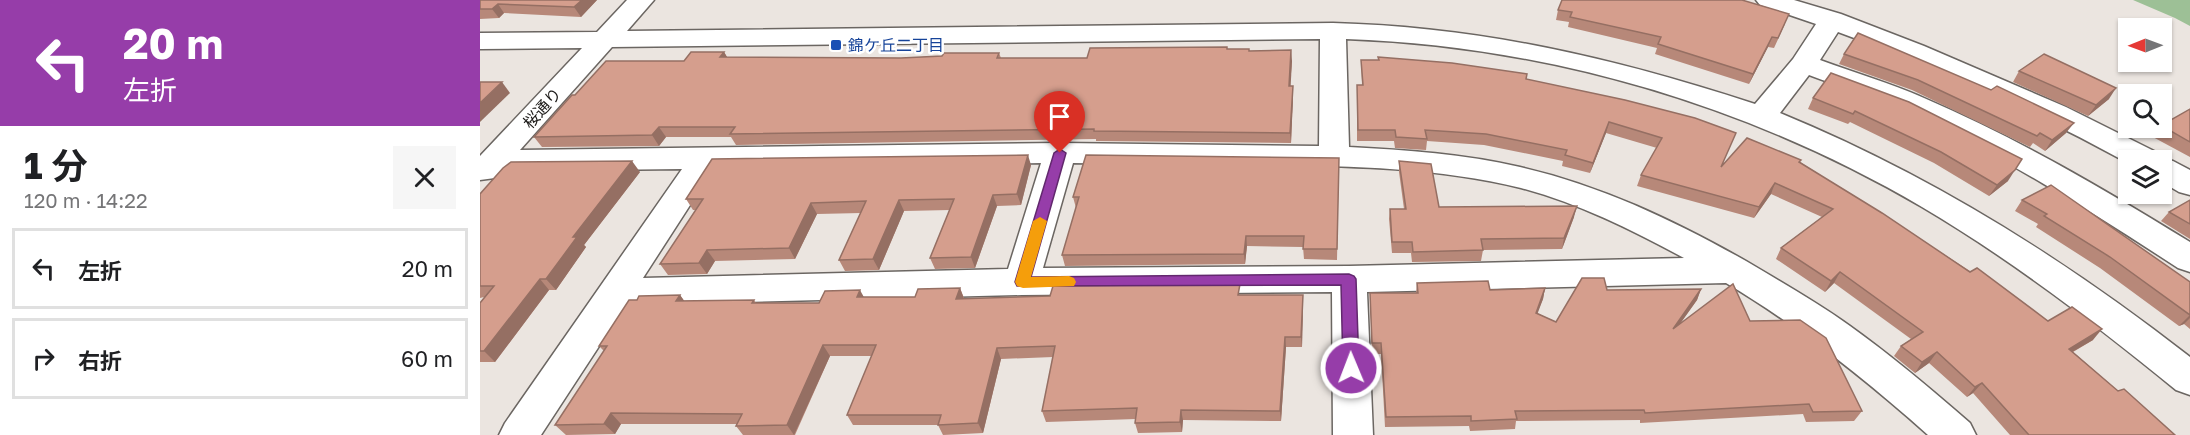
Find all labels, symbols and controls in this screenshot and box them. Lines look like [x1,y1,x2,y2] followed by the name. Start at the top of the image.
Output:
[123,18,223,68] text: 20 m
[2118,18,2172,72] north arrow
[2118,18,2172,204] map controls
[24,24,102,102] icon: left
[848,35,944,55] place label: 錦ケ丘二丁目
[829,38,843,52] marker: 錦ケ丘二丁目
[123,74,177,106] text: 左折
[519,83,565,133] street label: 桜通り
[2118,84,2172,138] button: search
[1034,91,1085,153] pin
[1043,100,1076,133] icon: arrive
[24,144,88,187] text: 1 分
[393,146,456,209] button: close
[2118,150,2172,204] button: layers
[24,188,148,212] text: 120 m · 14:22
[27,252,60,285] icon: left
[402,255,453,282] text: 20 m
[78,257,122,284] text: 左折
[1319,336,1383,400] position arrow
[27,342,60,375] icon: right
[401,345,453,372] text: 60 m
[78,347,122,374] text: 右折

